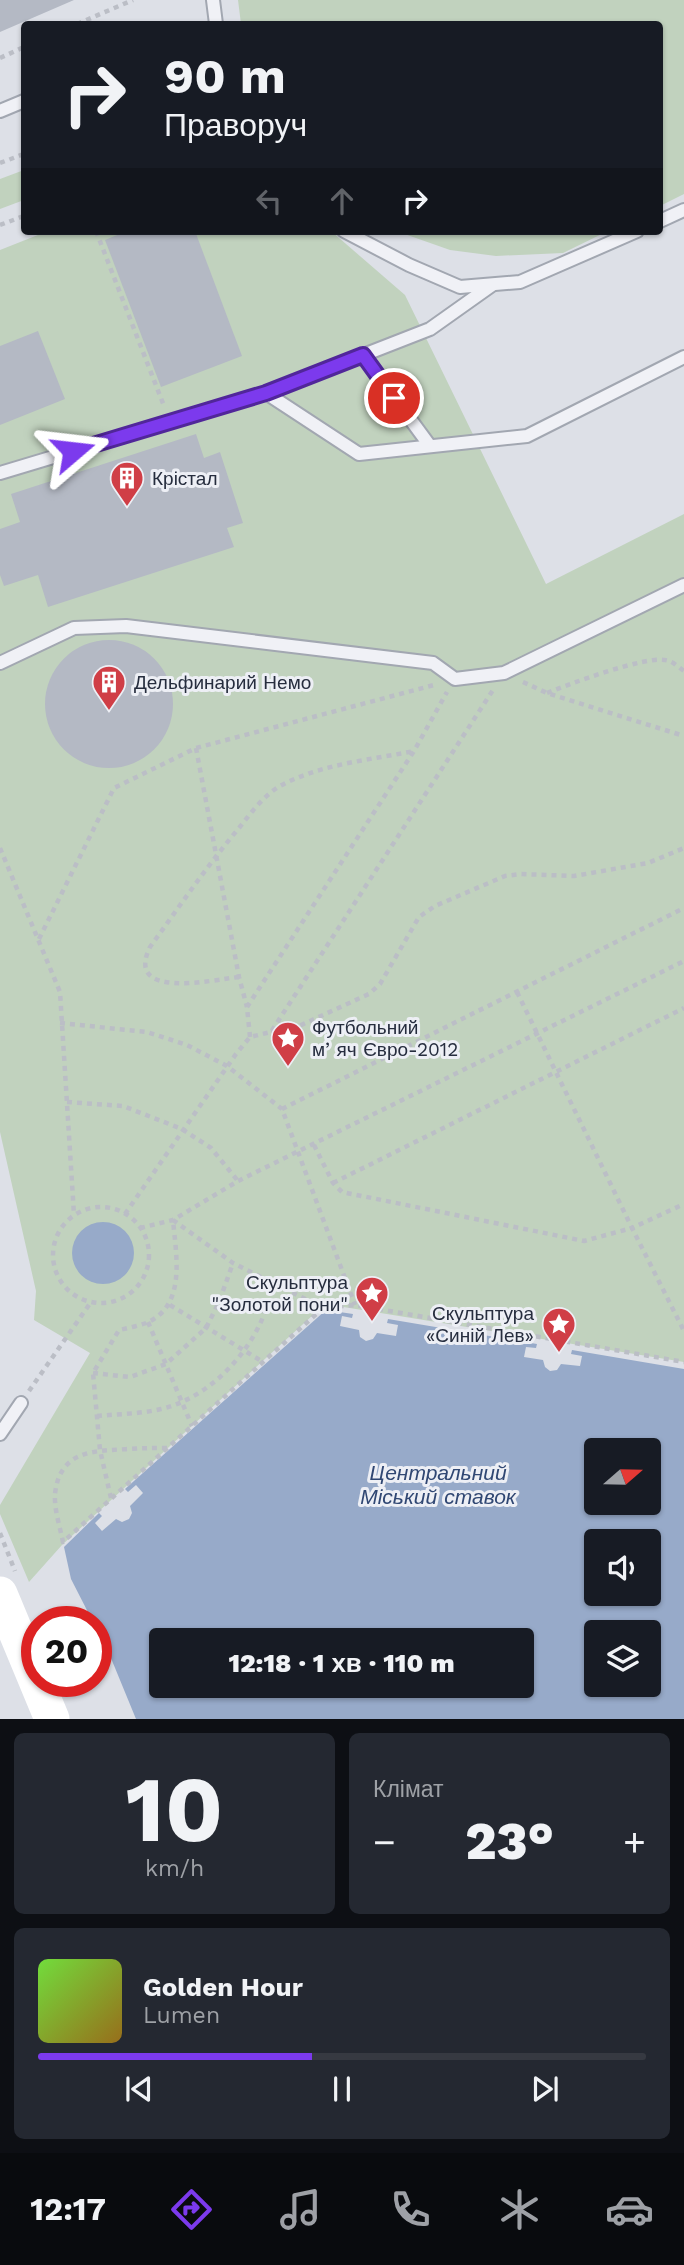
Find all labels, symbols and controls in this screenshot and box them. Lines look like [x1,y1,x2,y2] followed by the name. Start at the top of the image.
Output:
[164,47,286,105] text: 90 m
[49,49,140,140] icon: right
[164,106,307,144] text: Праворуч
[250,182,288,220] icon: left
[323,182,361,220] icon: ahead
[396,182,434,220] icon: right
[364,368,424,428] pin
[375,379,413,417] icon: arrive
[36,414,110,488] position arrow
[108,459,146,508] building icon: Крістал
[152,467,218,490] place label: Крістал
[90,663,128,712] building icon: Дельфинарий Немо
[134,671,311,694] place label: Дельфинарий Немо
[312,1016,458,1061] place label: Футбольний мʼяч Євро-2012
[269,1019,307,1068] place icon: Футбольний мʼяч Євро-2012
[212,1271,348,1316] place label: Скульптура "Золотой пони"
[353,1274,391,1323] place icon: Скульптура "Золотой пони"
[426,1302,534,1347] place label: Скульптура «Синій Лев»
[540,1305,578,1354] place icon: Скульптура «Синій Лев»
[584,1438,662,1516] north arrow
[584,1438,661,1697] map controls
[360,1460,517,1509] water label: Центральний Міський ставок
[584,1529,661,1606] button: sound
[21,1606,112,1697] speed limit sign: 20
[584,1620,661,1697] button: layers
[228,1648,455,1678] text: 12:18 · 1 хв · 110 m
[126,1756,223,1863] text: 10
[373,1776,444,1803] text: Клімат
[465,1811,554,1872] text: 23°
[373,1820,396,1864] text: −
[623,1820,646,1864] text: +
[145,1855,204,1882] text: km/h
[143,1972,303,2002] text: Golden Hour
[143,2002,220,2029] text: Lumen
[120,2070,158,2108] icon: previous
[323,2070,361,2108] icon: pause
[526,2070,564,2108] icon: next
[167,2185,216,2234] icon: directions
[276,2185,325,2234] icon: music
[386,2185,435,2234] icon: phone
[495,2185,544,2234] icon: climate
[605,2185,654,2234] icon: car
[30,2190,106,2228] text: 12:17

